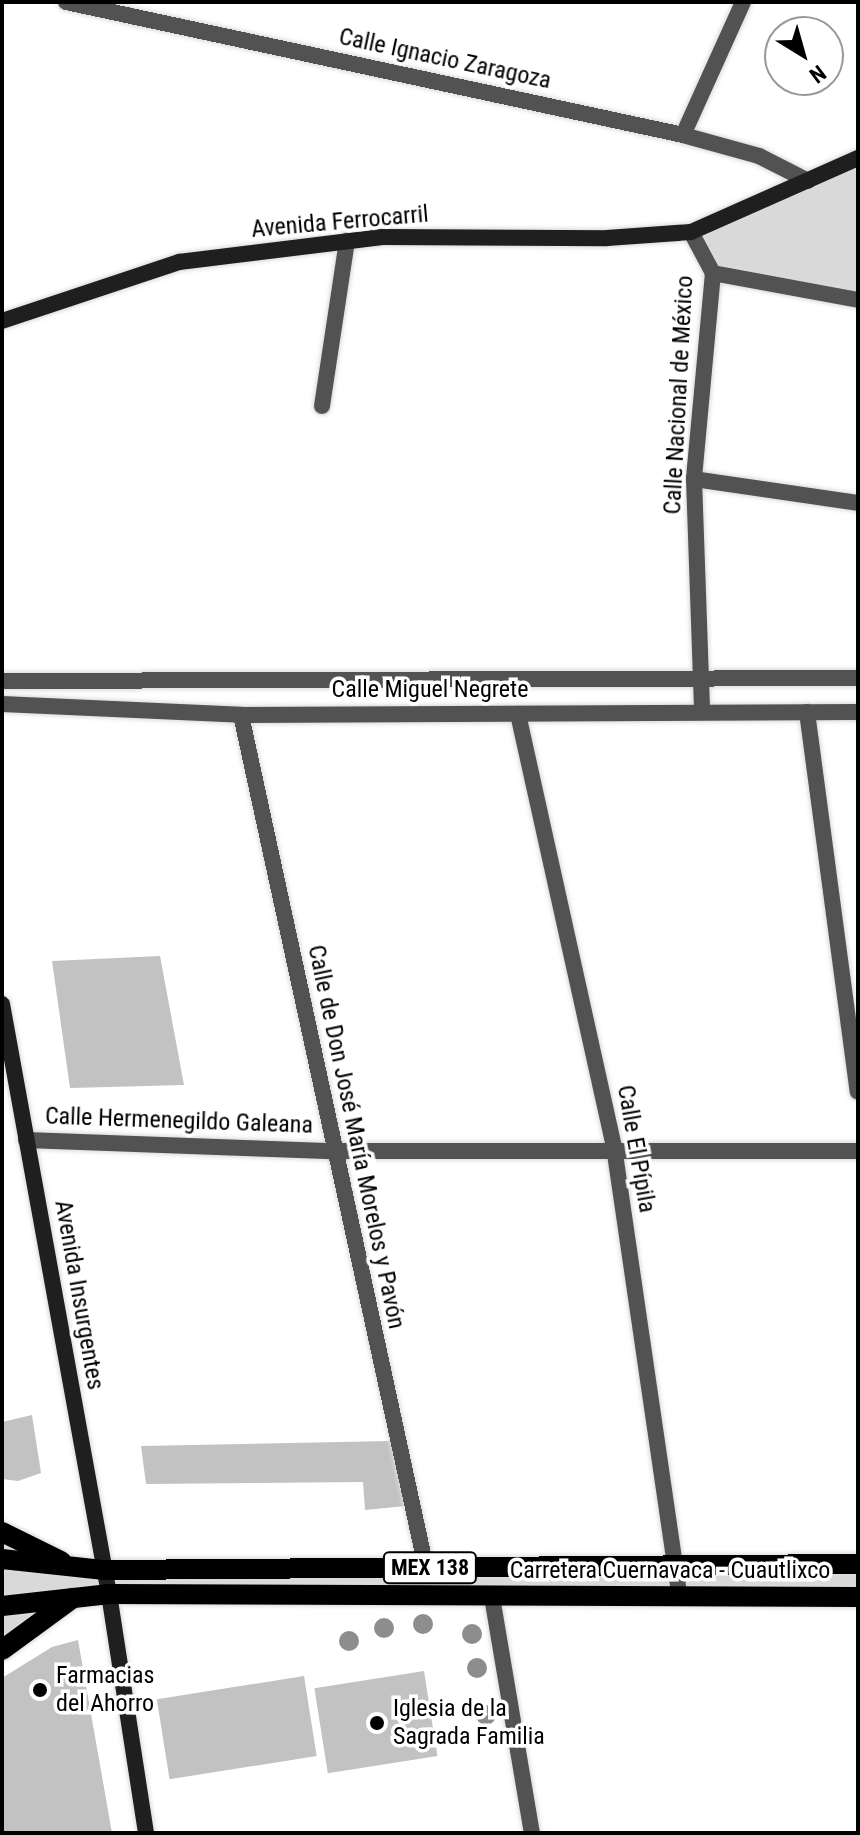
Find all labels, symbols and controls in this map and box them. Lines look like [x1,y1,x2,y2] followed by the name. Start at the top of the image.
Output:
[764,16,844,96] north arrow
[336,22,554,96] street label: Calle Ignacio Zaragoza
[805,60,830,88] text: N
[250,200,430,244] street label: Avenida Ferrocarril
[658,275,700,515] street label: Calle Nacional de México
[332,676,528,704] street label: Calle Miguel Negrete
[301,942,411,1332] street label: Calle de Don José María Morelos y Pavón
[611,1083,661,1215] street label: Calle El Pípila
[45,1102,313,1140] street label: Calle Hermenegildo Galeana
[48,1198,110,1392] street label: Avenida Insurgentes
[382,1550,478,1586] road number: MEX 138
[510,1557,830,1585] street label: Carretera Cuernavaca - Cuautlixco
[56,1662,155,1718] place label: Farmacias del Ahorro
[31,1681,49,1699] marker: Farmacias del Ahorro
[393,1695,545,1751] place label: Iglesia de la Sagrada Familia
[368,1714,386,1732] marker: Iglesia de la Sagrada Familia

